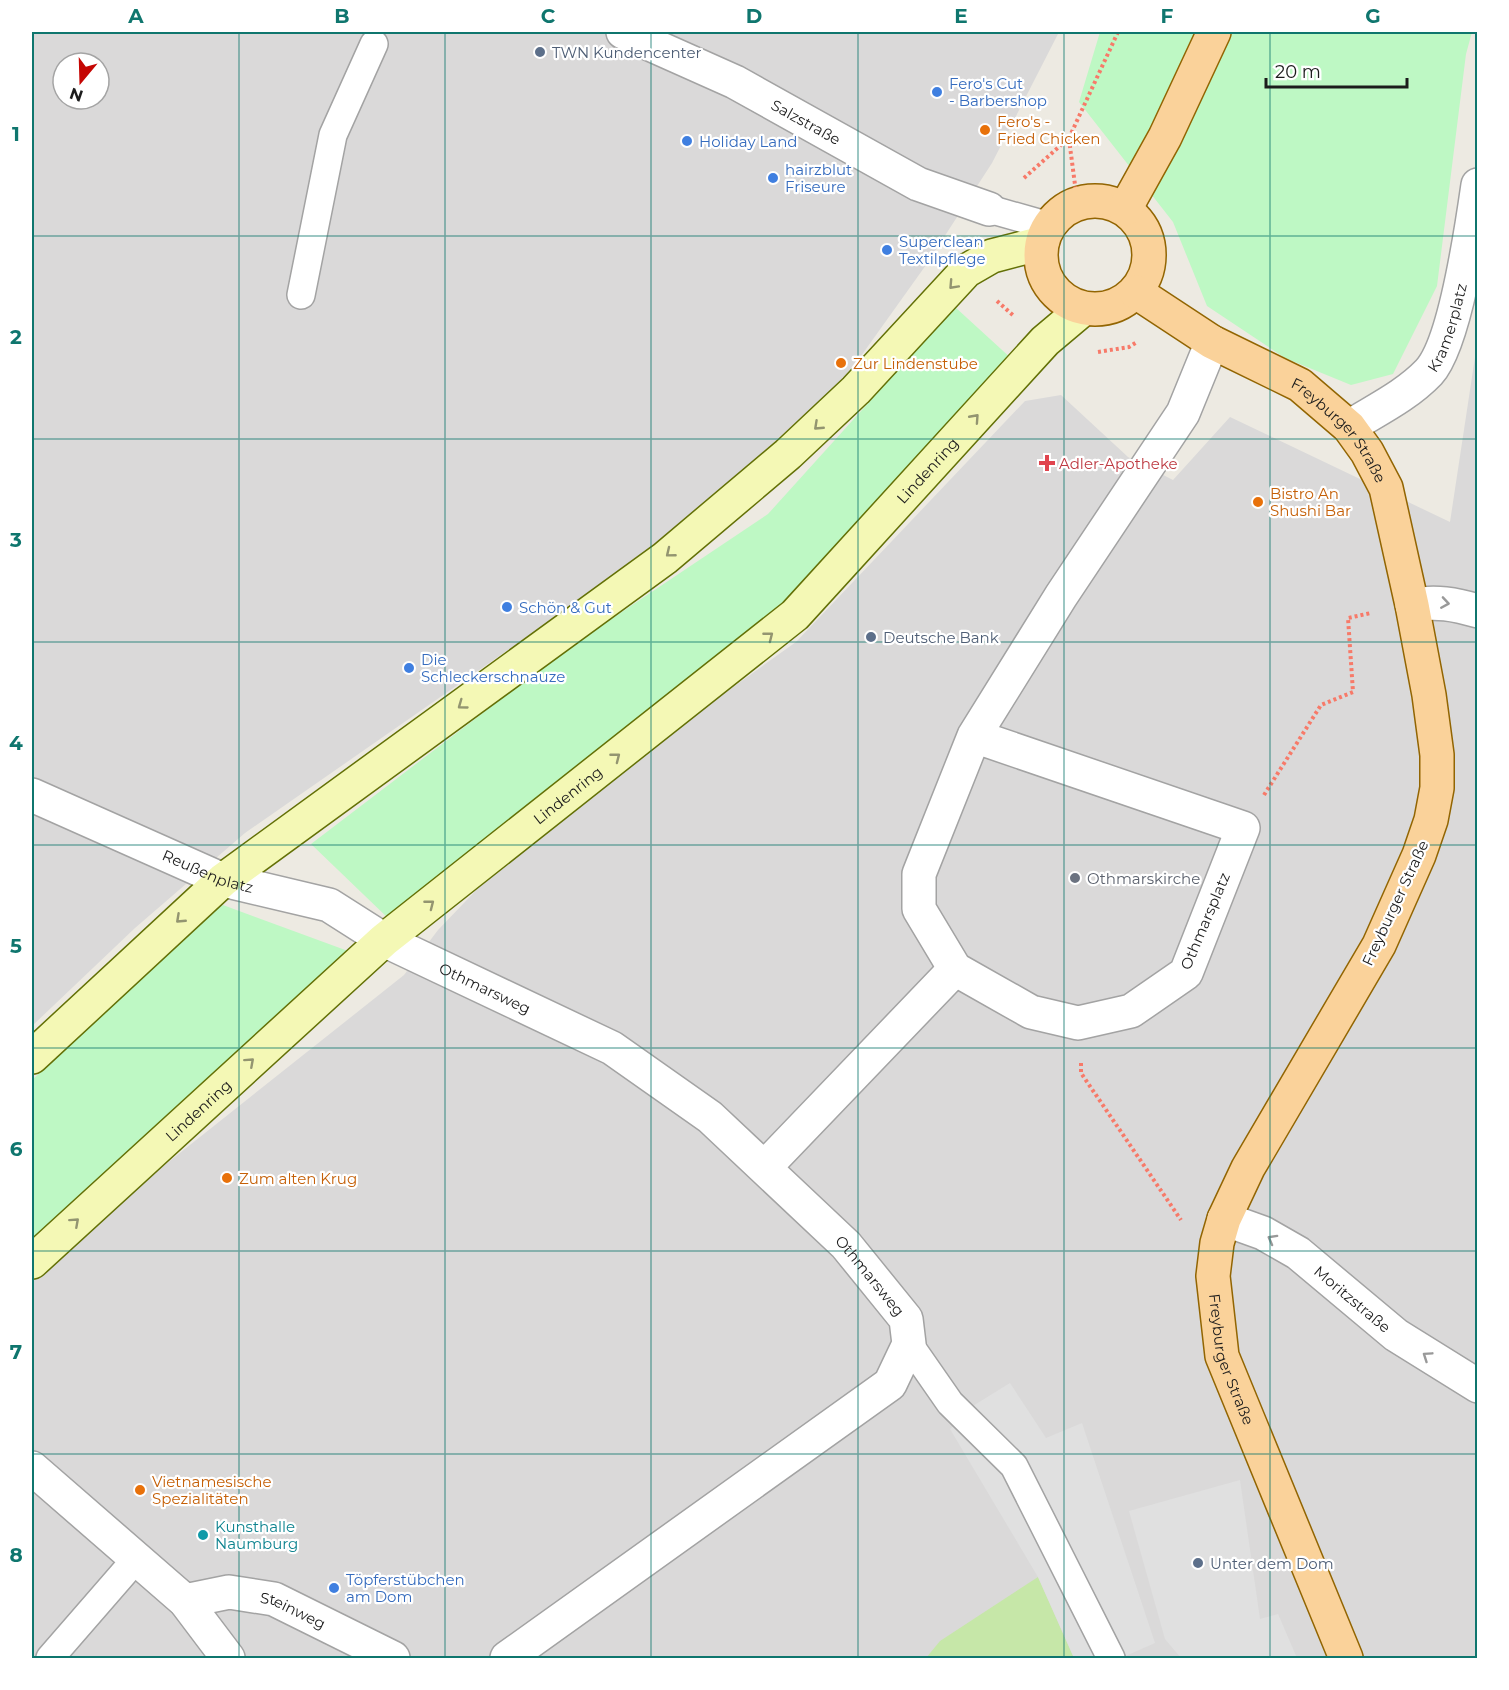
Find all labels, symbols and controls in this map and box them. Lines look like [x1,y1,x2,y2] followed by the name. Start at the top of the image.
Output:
[127,4,144,28] text: A
[334,4,350,28] text: B
[541,4,556,28] text: C
[746,4,762,28] text: D
[954,4,968,28] text: E
[1161,4,1174,28] text: F
[1365,4,1381,28] text: G
[552,43,701,62] place label: TWN Kundencenter
[533,45,547,59] marker: TWN Kundencenter
[51,51,111,111] north arrow
[1266,51,1407,89] scale bar
[1275,61,1321,83] text: 20 m
[949,74,1047,110] place label: Fero's Cut - Barbershop
[67,84,85,106] text: N
[930,85,944,99] marker: Fero's Cut - Barbershop
[768,95,844,149] street label: Salzstraße
[997,112,1100,148] place label: Fero's - Fried Chicken
[12,122,20,146] text: 1
[978,123,992,137] marker: Fero's - Fried Chicken
[699,132,797,151] place label: Holiday Land
[680,134,694,148] marker: Holiday Land
[785,160,852,196] place label: hairzblut Friseure
[766,171,780,185] marker: hairzblut Friseure
[899,232,986,268] place label: Superclean Textilpflege
[880,243,894,257] marker: Superclean Textilpflege
[949,279,960,289] one-way arrow
[1423,281,1470,375] street label: Kramerplatz
[10,325,22,349] text: 2
[853,354,978,373] place label: Zur Lindenstube
[834,356,848,370] marker: Zur Lindenstube
[1289,373,1391,486] street label: Freyburger Straße
[968,414,979,425] one-way arrow
[815,419,825,430] one-way arrow
[892,433,962,507] street label: Lindenring
[1059,454,1178,473] place label: Adler-Apotheke
[1040,456,1054,470] marker: Adler-Apotheke
[1270,484,1351,520] place label: Bistro An Shushi Bar
[1251,495,1265,509] marker: Bistro An Shushi Bar
[9,528,22,552] text: 3
[666,546,677,557] one-way arrow
[1440,596,1450,609] one-way arrow
[519,598,612,617] place label: Schön & Gut
[500,600,514,614] marker: Schön & Gut
[883,628,999,647] place label: Deutsche Bank
[864,630,878,644] marker: Deutsche Bank
[762,632,773,643] one-way arrow
[421,650,565,686] place label: Die Schleckerschnauze
[402,661,416,675] marker: Die Schleckerschnauze
[458,698,469,709] one-way arrow
[9,731,23,755] text: 4
[609,753,620,764] one-way arrow
[529,762,606,828] street label: Lindenring
[1358,837,1432,969] street label: Freyburger Straße
[160,845,256,896] street label: Reußenplatz
[1087,869,1200,888] place label: Othmarskirche
[1176,869,1234,972] street label: Othmarsplatz
[1068,871,1082,885] marker: Othmarskirche
[423,900,434,911] one-way arrow
[176,912,187,923] one-way arrow
[10,934,22,958] text: 5
[436,958,534,1018] street label: Othmarsweg
[243,1059,254,1070] one-way arrow
[161,1075,235,1145] street label: Lindenring
[10,1137,23,1161] text: 6
[239,1169,357,1188] place label: Zum alten Krug
[220,1171,234,1185] marker: Zum alten Krug
[68,1218,78,1229] one-way arrow
[832,1231,909,1320] street label: Othmarsweg
[1268,1235,1278,1246] one-way arrow
[1310,1261,1395,1336] street label: Moritzstraße
[1206,1292,1259,1428] street label: Freyburger Straße
[10,1340,22,1364] text: 7
[1423,1352,1434,1363] one-way arrow
[152,1472,272,1508] place label: Vietnamesische Spezialitäten
[133,1483,147,1497] marker: Vietnamesische Spezialitäten
[215,1517,298,1553] place label: Kunsthalle Naumburg
[196,1528,210,1542] marker: Kunsthalle Naumburg
[9,1543,23,1567] text: 8
[1210,1554,1334,1573] place label: Unter dem Dom
[1191,1556,1205,1570] marker: Unter dem Dom
[346,1570,465,1606] place label: Töpferstübchen am Dom
[327,1581,341,1595] marker: Töpferstübchen am Dom
[259,1588,329,1633] street label: Steinweg

